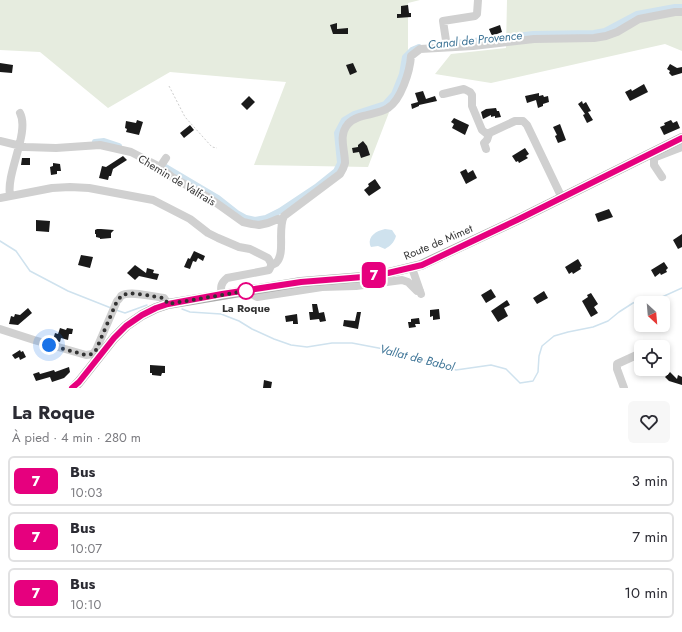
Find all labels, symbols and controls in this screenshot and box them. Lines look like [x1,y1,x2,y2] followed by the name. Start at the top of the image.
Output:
[427,26,523,54] water label: Canal de Provence
[135,150,219,210] street label: Chemin de Valfrais
[401,220,475,264] street label: Route de Mimet
[361,262,387,288] line badge: 7
[370,265,378,285] text: 7
[237,282,255,300] marker: La Roque
[634,296,670,332] north arrow
[634,296,670,376] map controls
[222,300,270,316] place label: La Roque
[39,335,59,355] your location
[378,340,458,376] water label: Vallat de Babol
[634,340,670,376] button: locate
[12,399,95,426] text: La Roque
[628,401,670,443] button: heart
[12,428,141,447] text: À pied · 4 min · 280 m
[70,461,95,483] text: Bus
[632,470,668,492] text: 3 min
[32,471,40,491] text: 7
[70,483,102,502] text: 10:03
[70,517,95,539] text: Bus
[632,526,668,548] text: 7 min
[32,527,40,547] text: 7
[70,539,102,558] text: 10:07
[70,573,95,595] text: Bus
[624,582,668,604] text: 10 min
[32,583,40,603] text: 7
[70,595,101,614] text: 10:10

